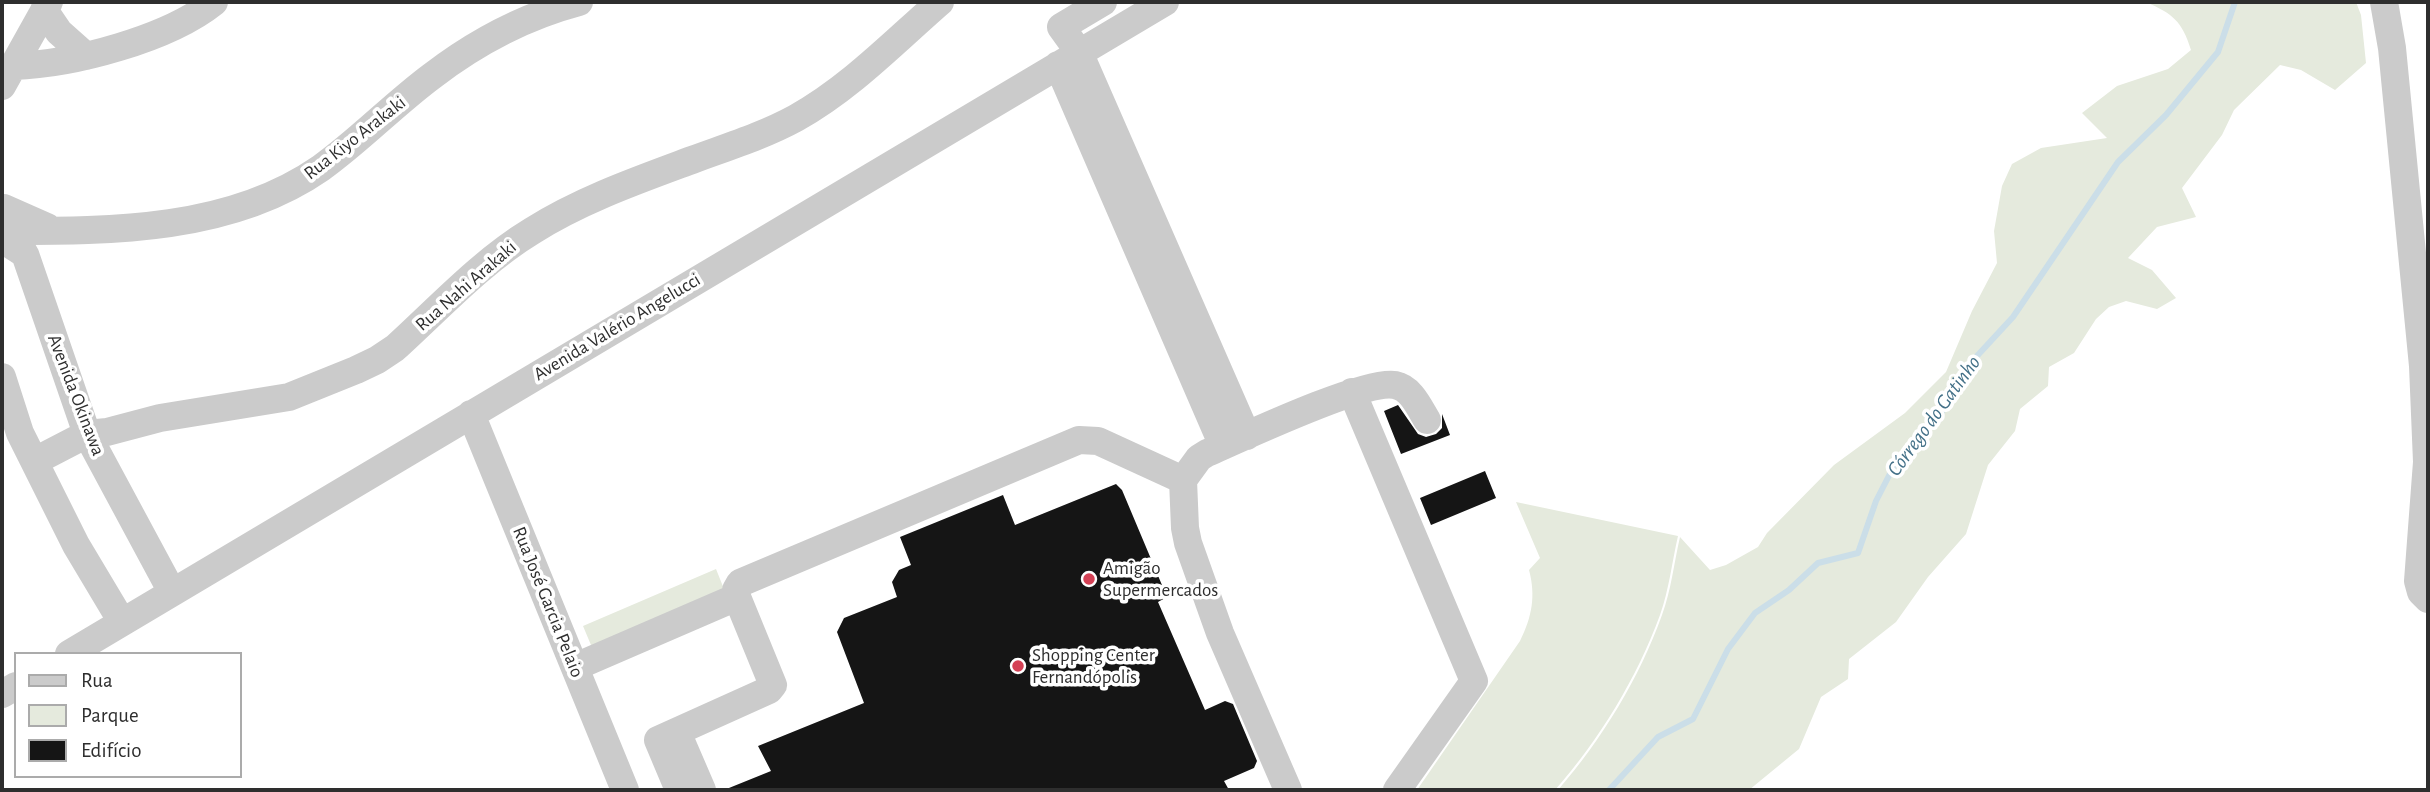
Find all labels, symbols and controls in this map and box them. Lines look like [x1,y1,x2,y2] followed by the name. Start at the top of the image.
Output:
[300,91,410,185] street label: Rua Kiyo Arakaki
[411,236,521,336] street label: Rua Nahi Arakaki
[529,268,705,386] street label: Avenida Valério Angelucci
[42,331,110,459] street label: Avenida Okinawa
[1882,351,1986,481] water label: Córrego do Gatinho
[507,523,589,681] street label: Rua José Garcia Pelaio
[1103,557,1218,601] place label: Amigão Supermercados
[1081,571,1097,587] marker: Amigão Supermercados
[1032,644,1155,688] place label: Shopping Center Fernandópolis
[14,652,242,778] legend
[1010,658,1026,674] marker: Shopping Center Fernandópolis
[81,670,113,691] text: Rua
[81,705,139,726] text: Parque
[81,740,141,761] text: Edifício

